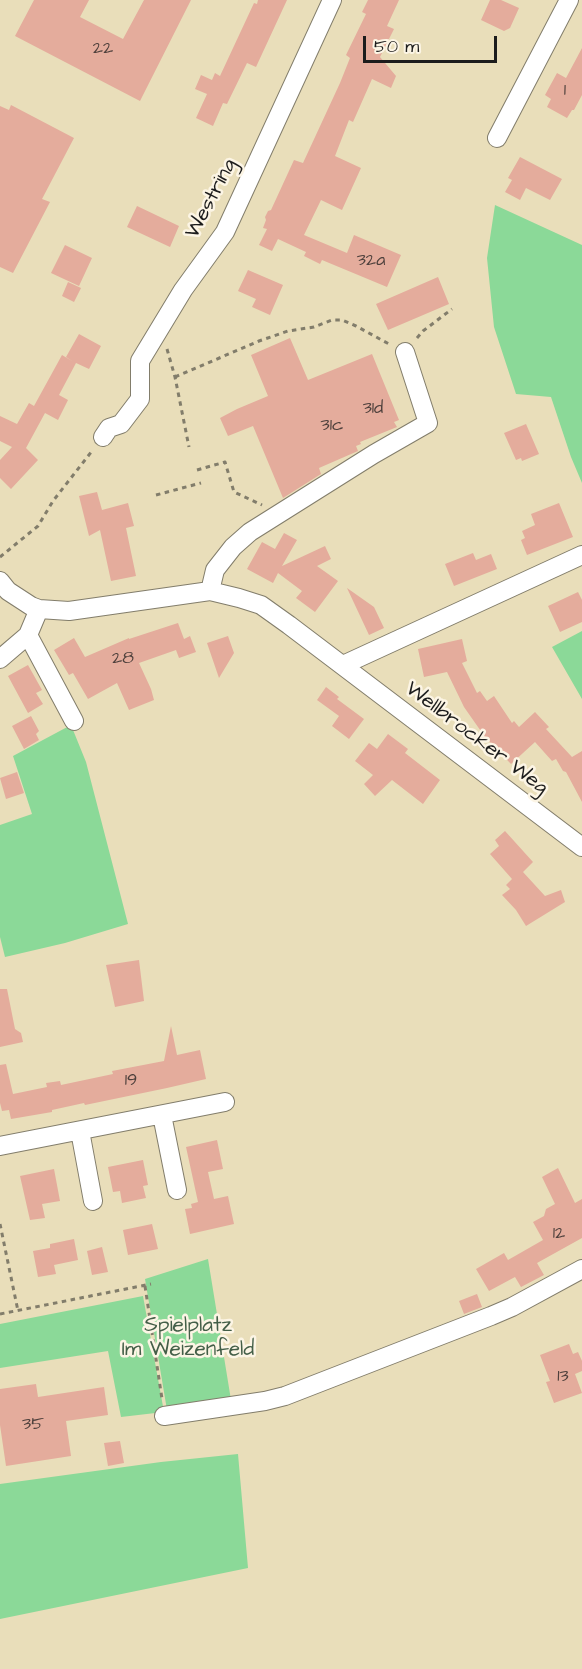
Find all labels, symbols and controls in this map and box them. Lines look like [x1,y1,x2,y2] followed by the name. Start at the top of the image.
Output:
[366,24,500,62] scale bar
[374,34,419,59] text: 50 m
[93,38,113,60] house number: 22
[564,80,566,102] house number: 1
[181,155,243,243] street label: Westring
[357,250,385,272] house number: 32a
[363,398,383,420] house number: 31d
[321,415,343,437] house number: 31c
[112,648,134,670] house number: 28
[400,677,552,801] street label: Wellbrocker Weg
[125,1070,137,1092] house number: 19
[553,1223,565,1245] house number: 12
[122,1314,254,1364] park label: Spielplatz Im Weizenfeld
[557,1366,569,1388] house number: 13
[22,1414,44,1436] house number: 35

